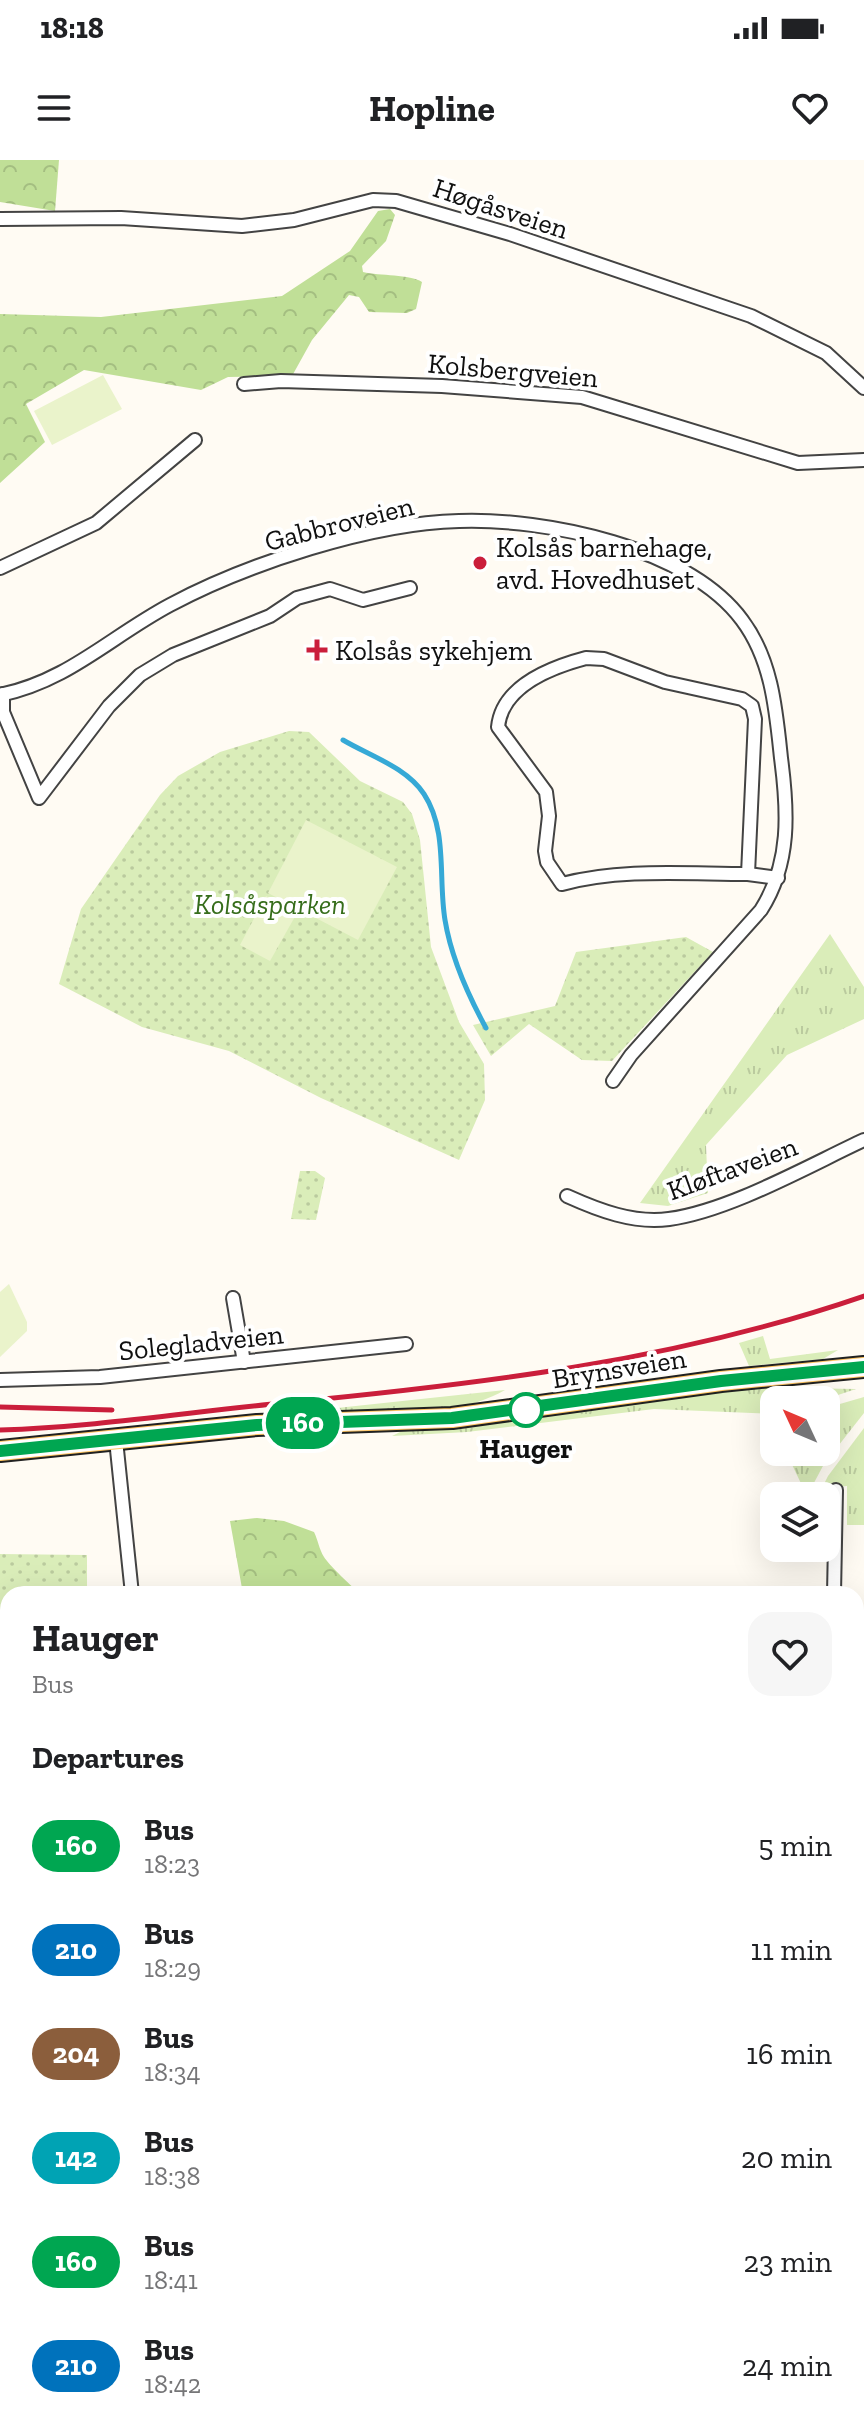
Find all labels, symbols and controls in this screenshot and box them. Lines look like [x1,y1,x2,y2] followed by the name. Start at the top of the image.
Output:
[40,10,104,46] text: 18:18
[32,86,76,130] icon: menu
[788,86,832,130] icon: heart
[369,87,495,130] text: Hopline
[429,171,573,246] street label: Høgåsveien
[426,347,599,394] street label: Kolsbergveien
[261,489,417,558] street label: Gabbroveien
[496,531,712,596] place label: Kolsås barnehage, avd. Hovedhuset
[471,554,489,572] marker: Kolsås barnehage, avd. Hovedhuset
[335,634,532,667] place label: Kolsås sykehjem
[306,639,328,661] marker: Kolsås sykehjem
[194,888,346,921] park label: Kolsåsparken
[663,1130,802,1207] street label: Kløftaveien
[117,1317,285,1368] street label: Solegladveien
[550,1342,688,1395] street label: Brynsveien
[760,1386,840,1466] north arrow
[760,1386,840,1562] map controls
[509,1393,543,1427] marker: Hauger
[257,1397,349,1449] line badge: 160
[282,1406,324,1439] text: 160
[479,1432,573,1465] place label: Hauger
[760,1482,840,1562] button: layers
[748,1612,832,1696] button: heart
[32,1615,159,1661] text: Hauger
[32,1668,74,1700] text: Bus
[32,1740,184,1776] text: Departures
[144,1812,194,1848] text: Bus
[758,1828,832,1864] text: 5 min
[55,1829,97,1862] text: 160
[144,1848,200,1880] text: 18:23
[144,1916,194,1952] text: Bus
[751,1932,832,1968] text: 11 min
[55,1933,97,1966] text: 210
[144,1952,201,1984] text: 18:29
[144,2020,194,2056] text: Bus
[746,2036,832,2072] text: 16 min
[52,2037,100,2070] text: 204
[144,2056,201,2088] text: 18:34
[144,2124,194,2160] text: Bus
[741,2140,832,2176] text: 20 min
[55,2141,97,2174] text: 142
[144,2160,201,2192] text: 18:38
[144,2228,194,2264] text: Bus
[744,2244,832,2280] text: 23 min
[55,2245,97,2278] text: 160
[144,2264,198,2296] text: 18:41
[144,2332,194,2368] text: Bus
[742,2348,832,2384] text: 24 min
[55,2349,97,2382] text: 210
[144,2368,201,2400] text: 18:42

